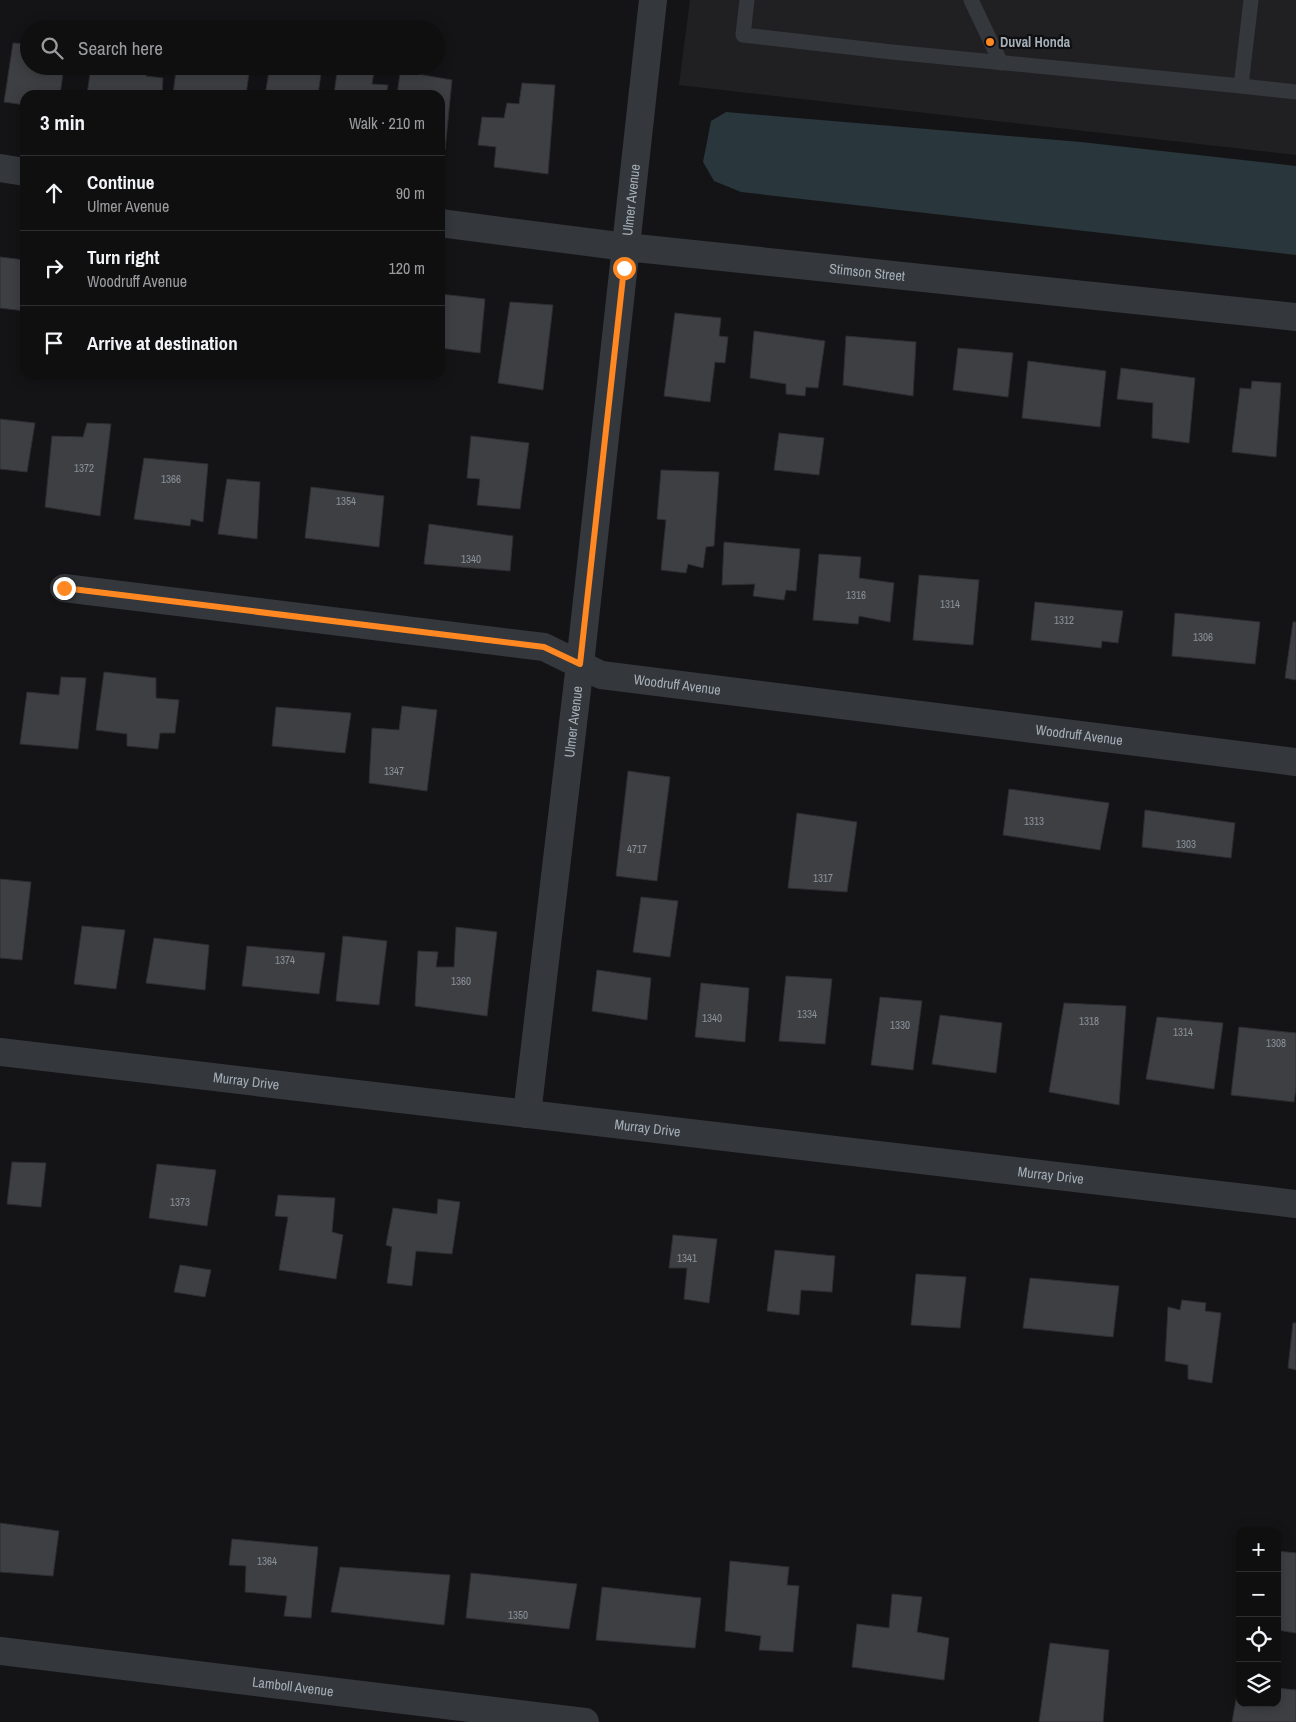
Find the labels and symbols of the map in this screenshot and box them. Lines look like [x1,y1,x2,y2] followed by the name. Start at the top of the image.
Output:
[1000,33,1071,51] place label: Duval Honda
[984,36,996,48] marker: Duval Honda
[618,163,644,237] street label: Ulmer Avenue
[613,257,636,280] route start
[828,259,906,285] street label: Stimson Street
[74,461,94,475] house number: 1372
[161,472,181,486] house number: 1366
[336,494,356,508] house number: 1354
[461,552,481,566] house number: 1340
[53,577,76,600] route end
[846,588,866,602] house number: 1316
[940,597,960,611] house number: 1314
[1054,613,1074,627] house number: 1312
[1193,630,1213,644] house number: 1306
[633,670,722,699] street label: Woodruff Avenue
[560,685,586,759] street label: Ulmer Avenue
[1035,720,1124,749] street label: Woodruff Avenue
[384,764,404,778] house number: 1347
[1024,814,1044,828] house number: 1313
[1176,837,1196,851] house number: 1303
[627,842,647,856] house number: 4717
[813,871,833,885] house number: 1317
[275,953,295,967] house number: 1374
[451,974,471,988] house number: 1360
[797,1007,817,1021] house number: 1334
[702,1011,722,1025] house number: 1340
[1079,1014,1099,1028] house number: 1318
[890,1018,910,1032] house number: 1330
[1173,1025,1193,1039] house number: 1314
[1266,1036,1286,1050] house number: 1308
[212,1068,280,1094] street label: Murray Drive
[614,1115,682,1141] street label: Murray Drive
[1017,1162,1085,1188] street label: Murray Drive
[170,1195,190,1209] house number: 1373
[677,1251,697,1265] house number: 1341
[257,1554,277,1568] house number: 1364
[508,1608,528,1622] house number: 1350
[251,1673,334,1700] street label: Lamboll Avenue

